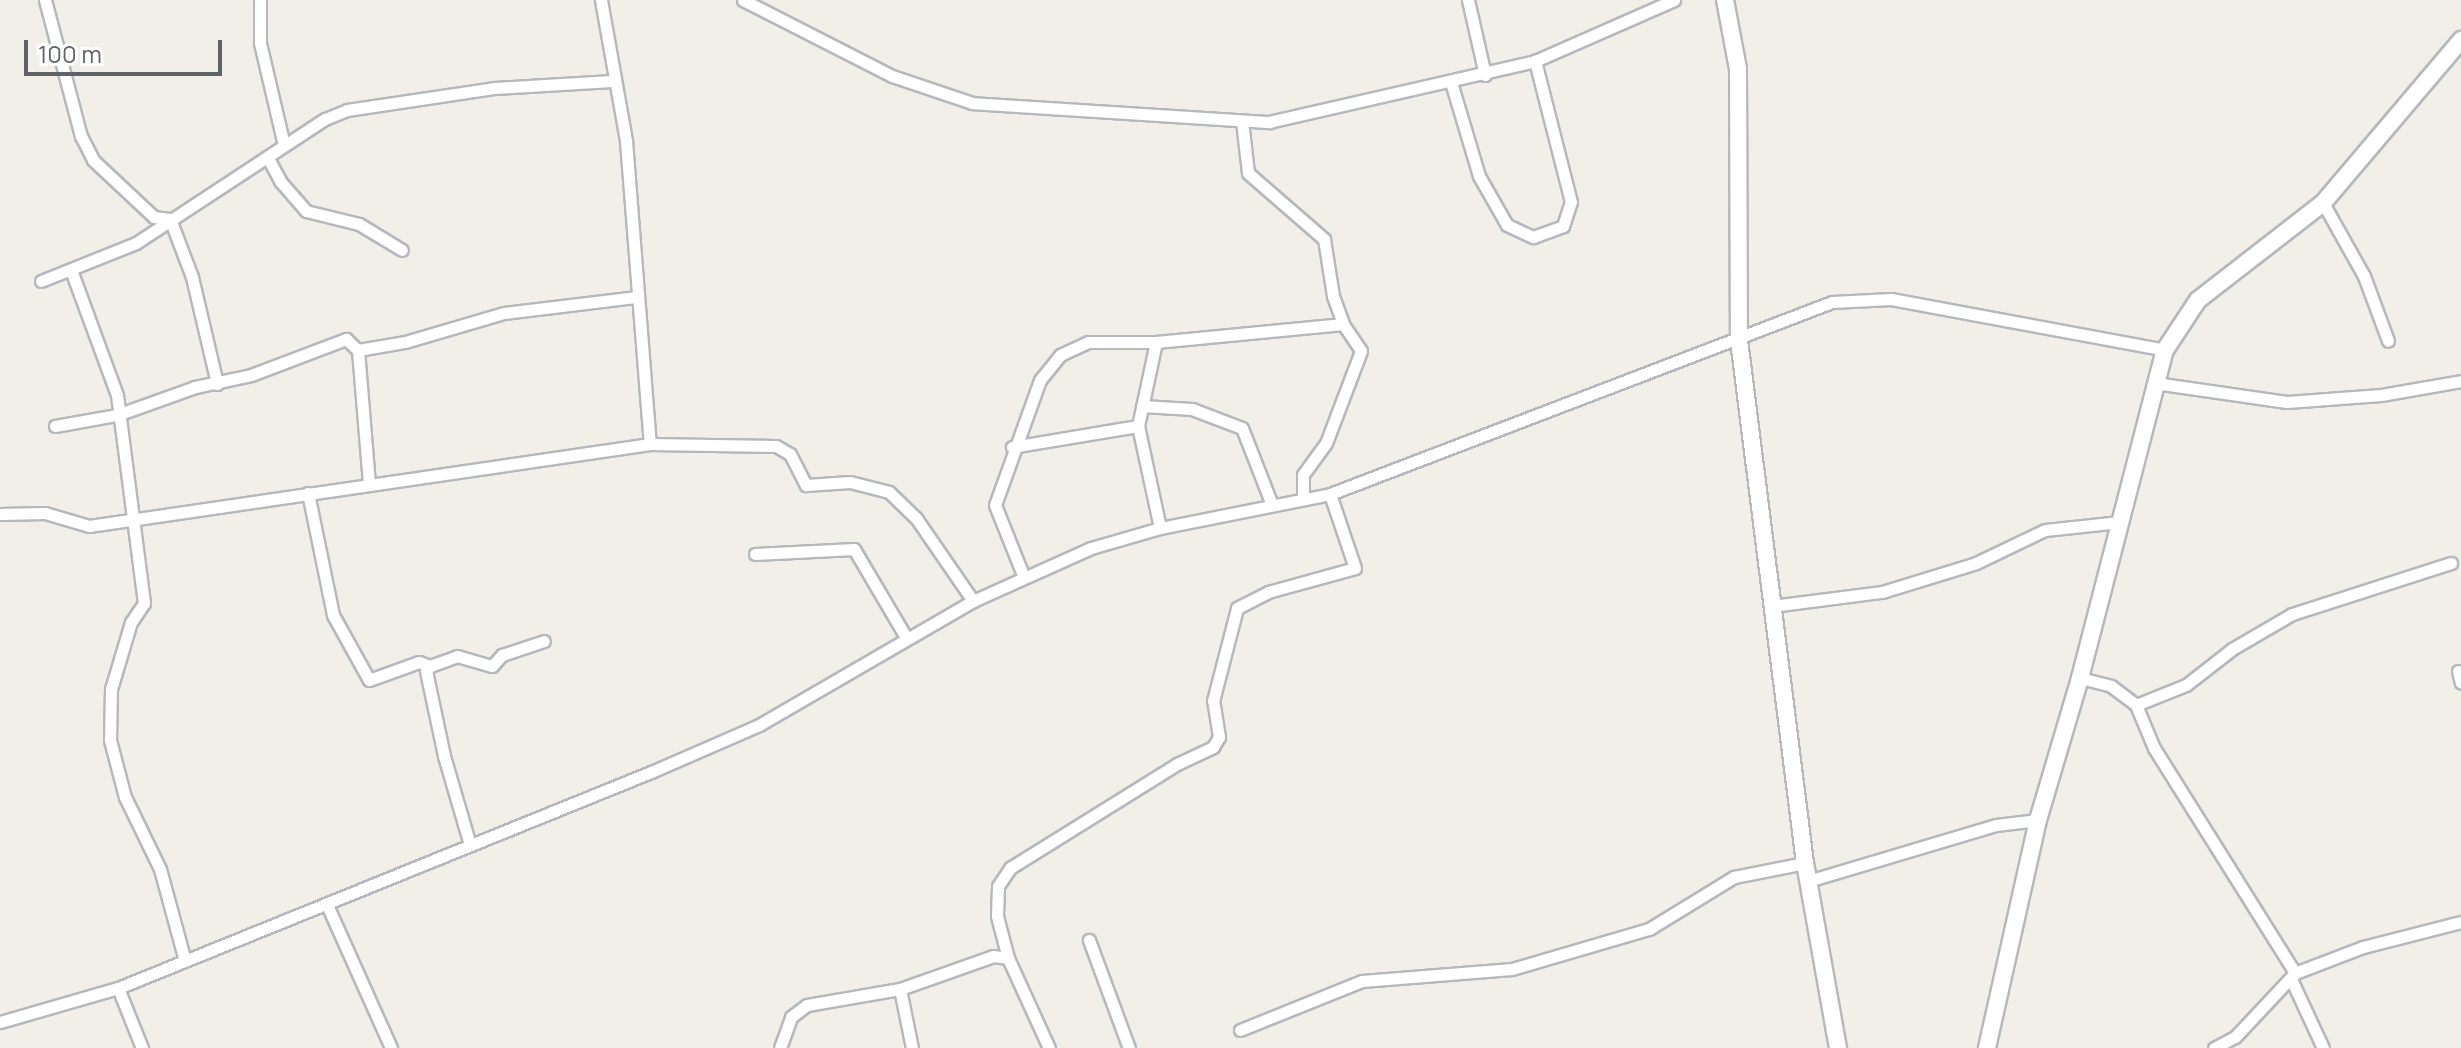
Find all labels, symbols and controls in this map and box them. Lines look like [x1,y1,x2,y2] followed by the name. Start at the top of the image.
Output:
[28,24,226,74] scale bar
[38,37,102,70] text: 100 m

